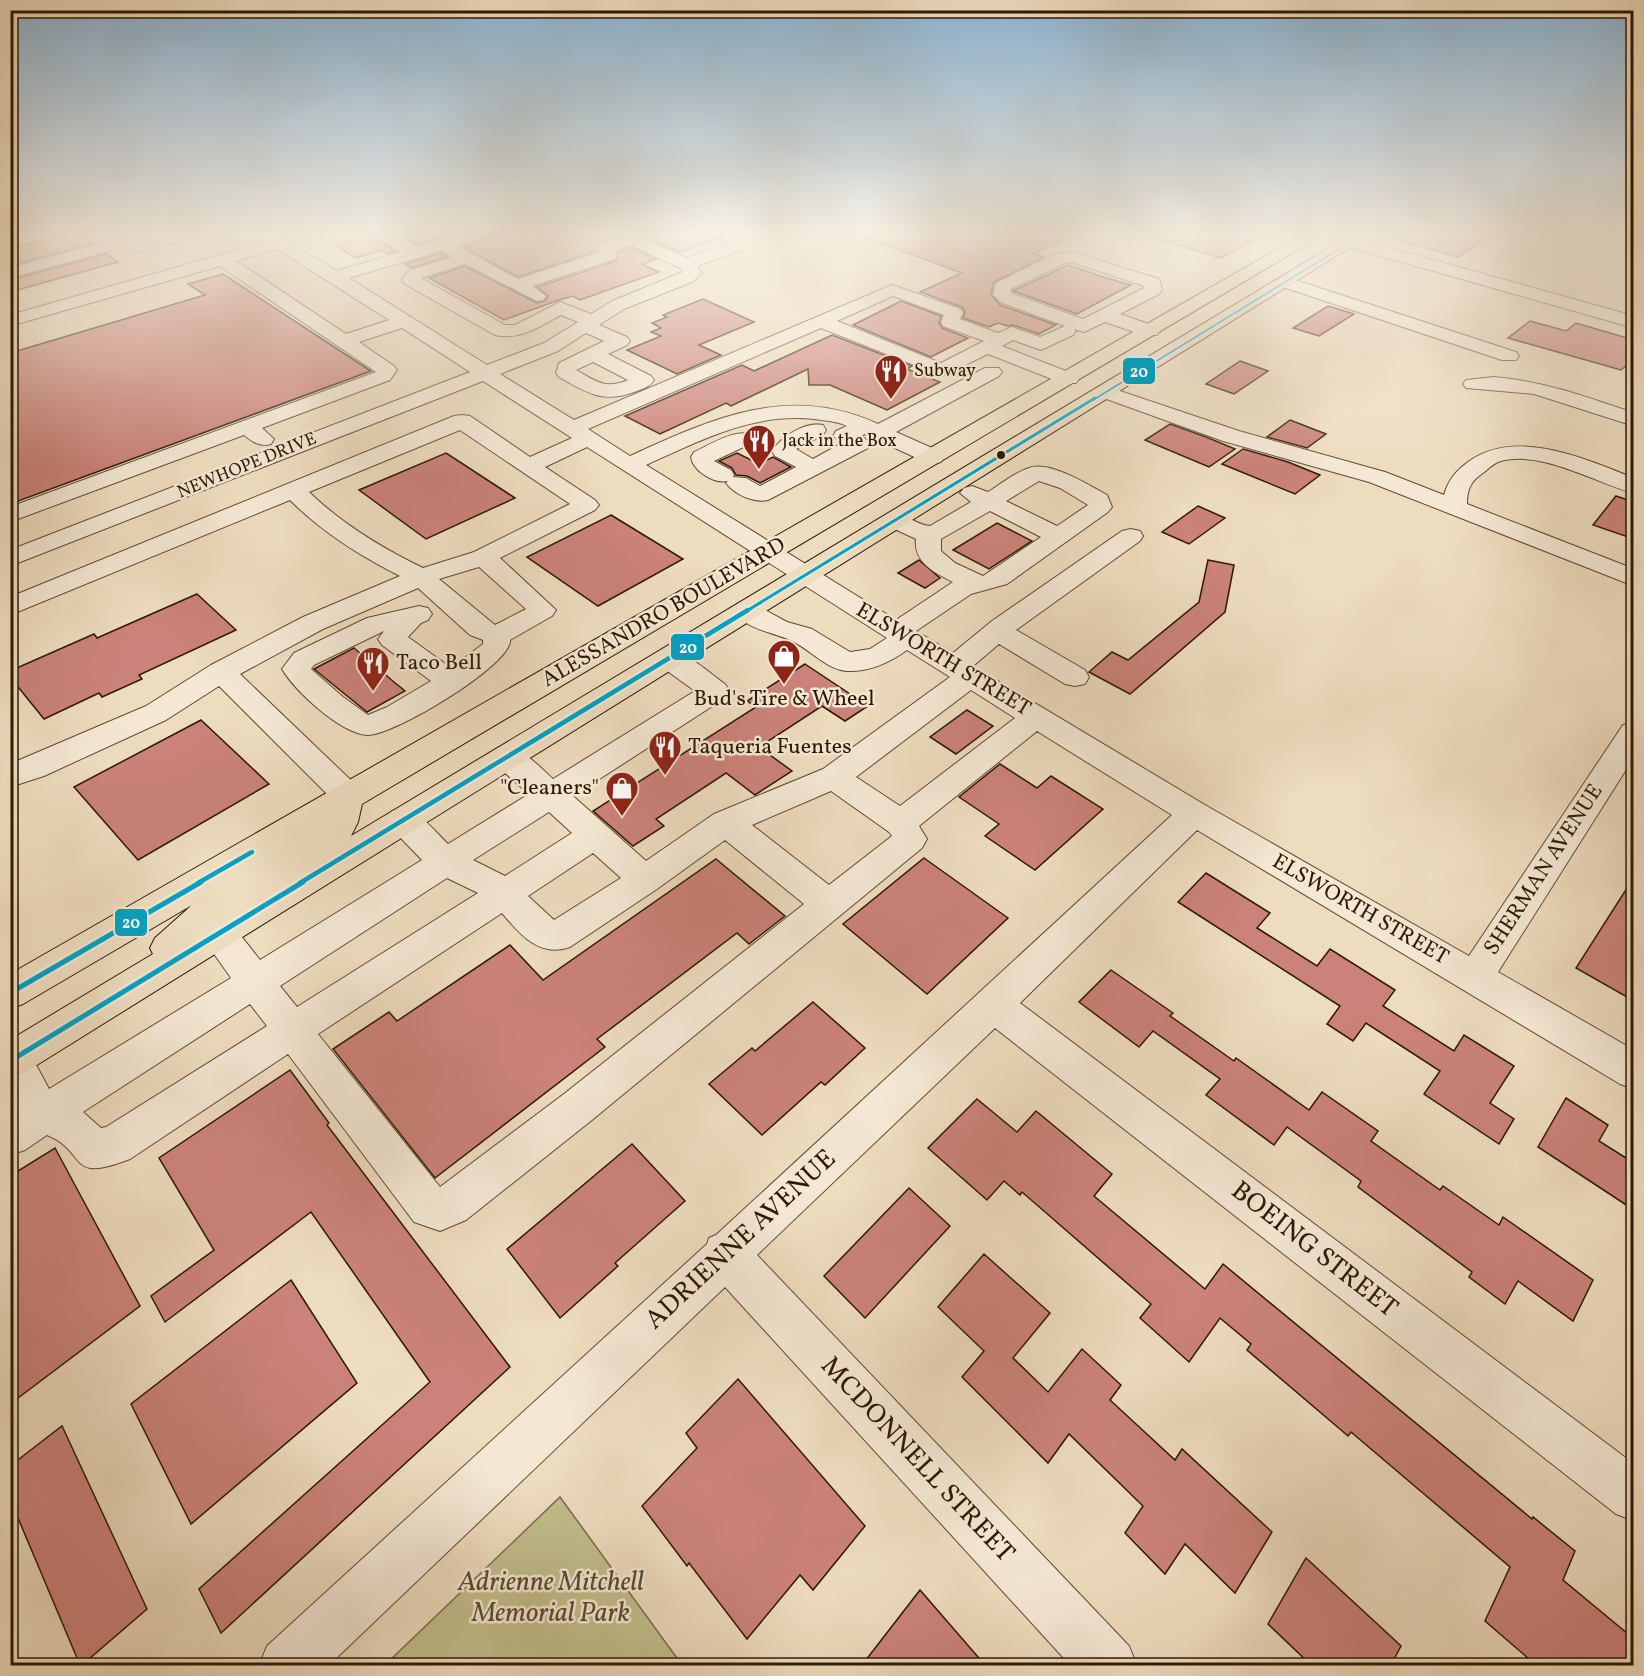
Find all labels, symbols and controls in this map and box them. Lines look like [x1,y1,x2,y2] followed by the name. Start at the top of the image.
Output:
[873,353,909,400] restaurant icon: Subway
[1122,357,1156,385] line badge: 20
[914,359,976,384] place label: Subway
[1130,362,1148,384] text: 20
[741,423,777,470] restaurant icon: Jack in the Box
[174,427,321,505] street label: NEWHOPE DRIVE
[782,429,897,454] place label: Jack in the Box
[995,449,1007,461] unlabelled marker
[536,530,792,696] street label: ALESSANDRO BOULEVARD
[850,595,1037,725] street label: ELSWORTH STREET
[670,633,705,661] line badge: 20
[679,638,697,660] text: 20
[766,638,802,685] shop icon: Bud's Tire & Wheel
[355,645,391,692] restaurant icon: Taco Bell
[396,648,482,679] place label: Taco Bell
[694,684,874,715] place label: Bud's Tire & Wheel
[647,729,683,776] restaurant icon: Taqueria Fuentes
[688,732,852,763] place label: Taqueria Fuentes
[604,770,640,817] shop icon: "Cleaners"
[500,773,599,804] place label: "Cleaners"
[1477,778,1611,962] street label: SHERMAN AVENUE
[1266,847,1454,973] street label: ELSWORTH STREET
[114,908,148,937] line badge: 20
[122,913,140,935] text: 20
[637,1141,845,1339] street label: ADRIENNE AVENUE
[1222,1173,1406,1327] street label: BOEING STREET
[811,1349,1023,1572] street label: MCDONNELL STREET
[457,1564,644,1633] park label: Adrienne Mitchell Memorial Park

